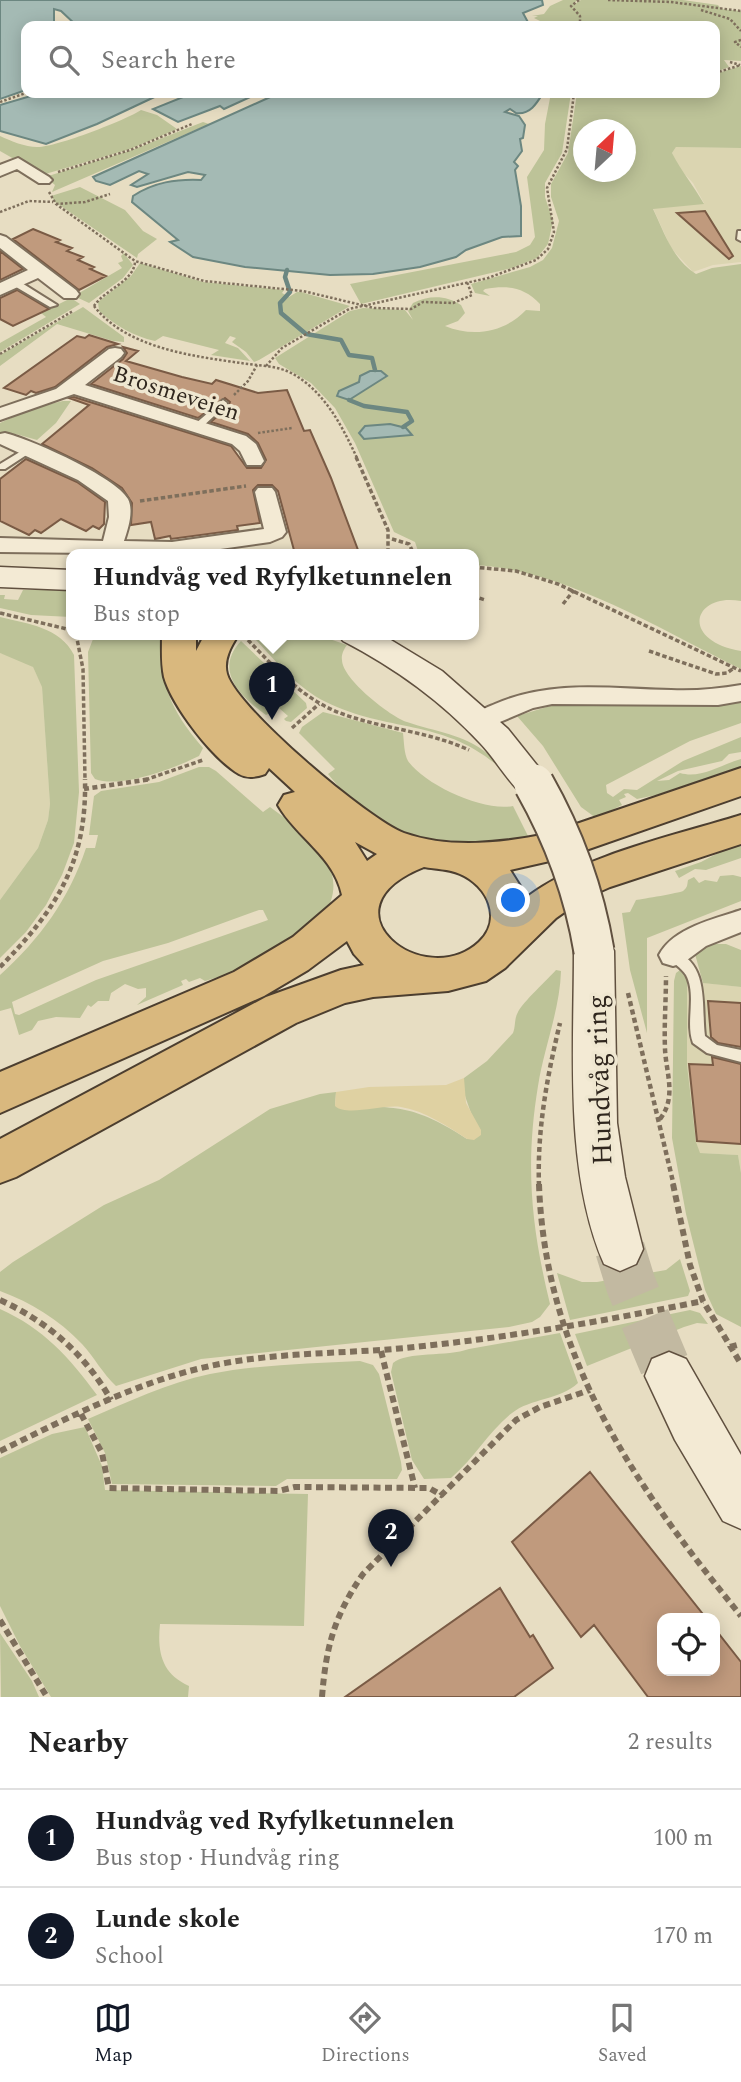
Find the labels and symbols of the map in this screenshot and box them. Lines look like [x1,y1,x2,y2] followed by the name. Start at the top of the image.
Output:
[573,119,636,182] north arrow
[108,357,244,431] street label: Brosmeveien
[249,662,295,720] pin: 1
[496,883,530,917] your location
[576,994,624,1166] street label: Hundvåg ring
[368,1509,414,1567] pin: 2

